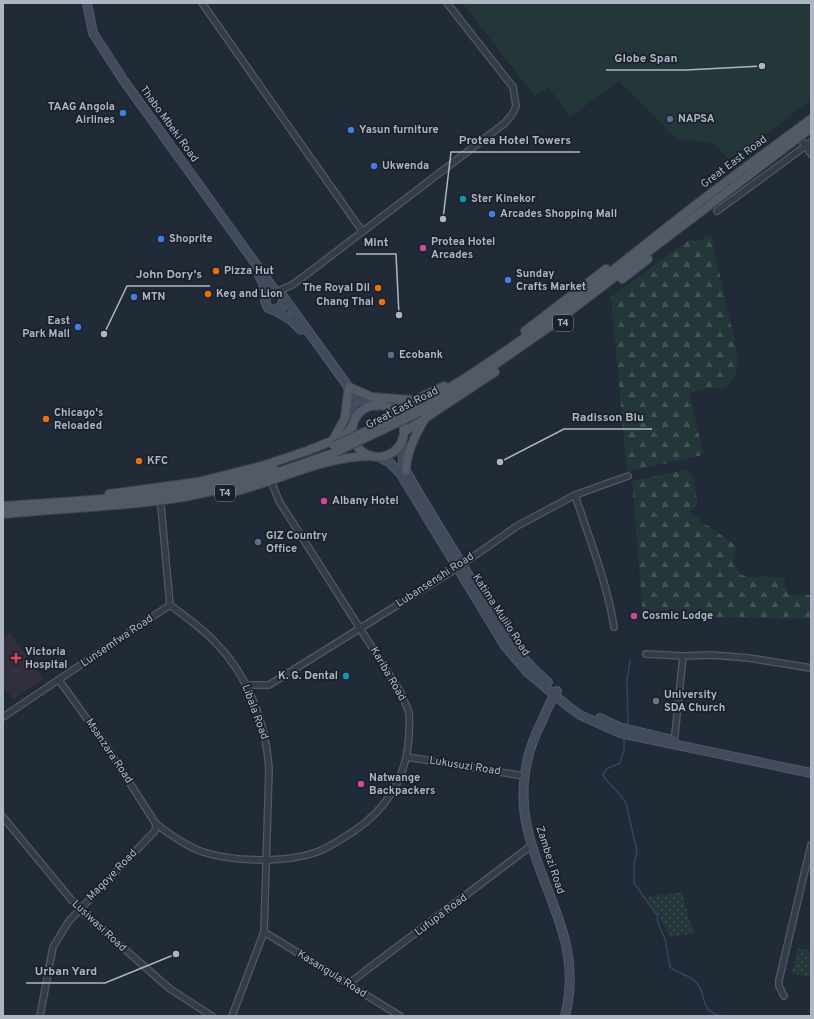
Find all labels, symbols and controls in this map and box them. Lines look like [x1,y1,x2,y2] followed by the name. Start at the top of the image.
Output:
[606,46,686,70] callout: Globe Span
[614,51,678,67] text: Globe Span
[136,83,202,165] street label: Thabo Mbeki Road
[48,100,115,127] place label: TAAG Angola Airlines
[118,108,128,118] marker: TAAG Angola Airlines
[678,112,715,126] place label: NAPSA
[665,114,675,124] marker: NAPSA
[359,123,439,137] place label: Yasun furniture
[346,125,356,135] marker: Yasun furniture
[451,128,580,152] callout: Protea Hotel Towers
[459,133,571,149] text: Protea Hotel Towers
[698,133,770,191] street label: Great East Road
[382,159,429,173] place label: Ukwenda
[369,161,379,171] marker: Ukwenda
[471,192,536,206] place label: Ster Kinekor
[458,194,468,204] marker: Ster Kinekor
[500,207,617,221] place label: Arcades Shopping Mall
[487,209,497,219] marker: Arcades Shopping Mall
[356,230,396,254] callout: Mint
[169,232,213,246] place label: Shoprite
[156,234,166,244] marker: Shoprite
[364,235,389,251] text: Mint
[431,235,495,262] place label: Protea Hotel Arcades
[418,243,428,253] marker: Protea Hotel Arcades
[127,262,210,286] callout: John Dory's
[224,264,274,278] place label: Pizza Hut
[211,266,221,276] marker: Pizza Hut
[136,267,202,283] text: John Dory's
[516,267,586,294] place label: Sunday Crafts Market
[503,275,513,285] marker: Sunday Crafts Market
[302,281,370,295] place label: The Royal Dil
[373,283,383,293] marker: The Royal Dil
[216,287,283,301] place label: Keg and Lion
[203,289,213,299] marker: Keg and Lion
[142,290,165,304] place label: MTN
[129,292,139,302] marker: MTN
[316,295,374,309] place label: Chang Thai
[377,297,387,307] marker: Chang Thai
[22,314,70,341] place label: East Park Mall
[553,315,573,331] road number: T4
[73,322,83,332] marker: East Park Mall
[399,348,443,362] place label: Ecobank
[386,350,396,360] marker: Ecobank
[363,384,441,432] street label: Great East Road
[564,405,652,429] callout: Radisson Blu
[54,406,103,433] place label: Chicago's Reloaded
[572,410,644,426] text: Radisson Blu
[41,414,51,424] marker: Chicago's Reloaded
[147,454,168,468] place label: KFC
[134,456,144,466] marker: KFC
[215,485,235,501] road number: T4
[332,494,399,508] place label: Albany Hotel
[319,496,329,506] marker: Albany Hotel
[266,529,327,556] place label: GIZ Country Office
[253,537,263,547] marker: GIZ Country Office
[393,550,477,610] street label: Lubansenshi Road
[469,571,533,659] street label: Katima Mulilo Road
[642,609,713,623] place label: Cosmic Lodge
[629,611,639,621] marker: Cosmic Lodge
[78,612,156,670] street label: Lunsemfwa Road
[367,644,409,704] street label: Kariba Road
[25,645,68,672] place label: Victoria Hospital
[10,652,22,664] marker: Victoria Hospital
[278,669,338,683] place label: K. G. Dental
[341,671,351,681] marker: K. G. Dental
[239,682,271,742] street label: Libala Road
[664,688,725,715] place label: University SDA Church
[651,696,661,706] marker: University SDA Church
[82,716,136,786] street label: Msanzara Road
[428,753,502,779] street label: Lukusuzi Road
[369,771,435,798] place label: Natwange Backpackers
[356,779,366,789] marker: Natwange Backpackers
[532,824,568,896] street label: Zambezi Road
[84,846,140,904] street label: Magoye Road
[412,891,470,939] street label: Lufupa Road
[69,897,129,955] street label: Lusiwasi Road
[295,947,369,1001] street label: Kasangula Road
[26,959,105,983] callout: Urban Yard
[35,964,97,980] text: Urban Yard

